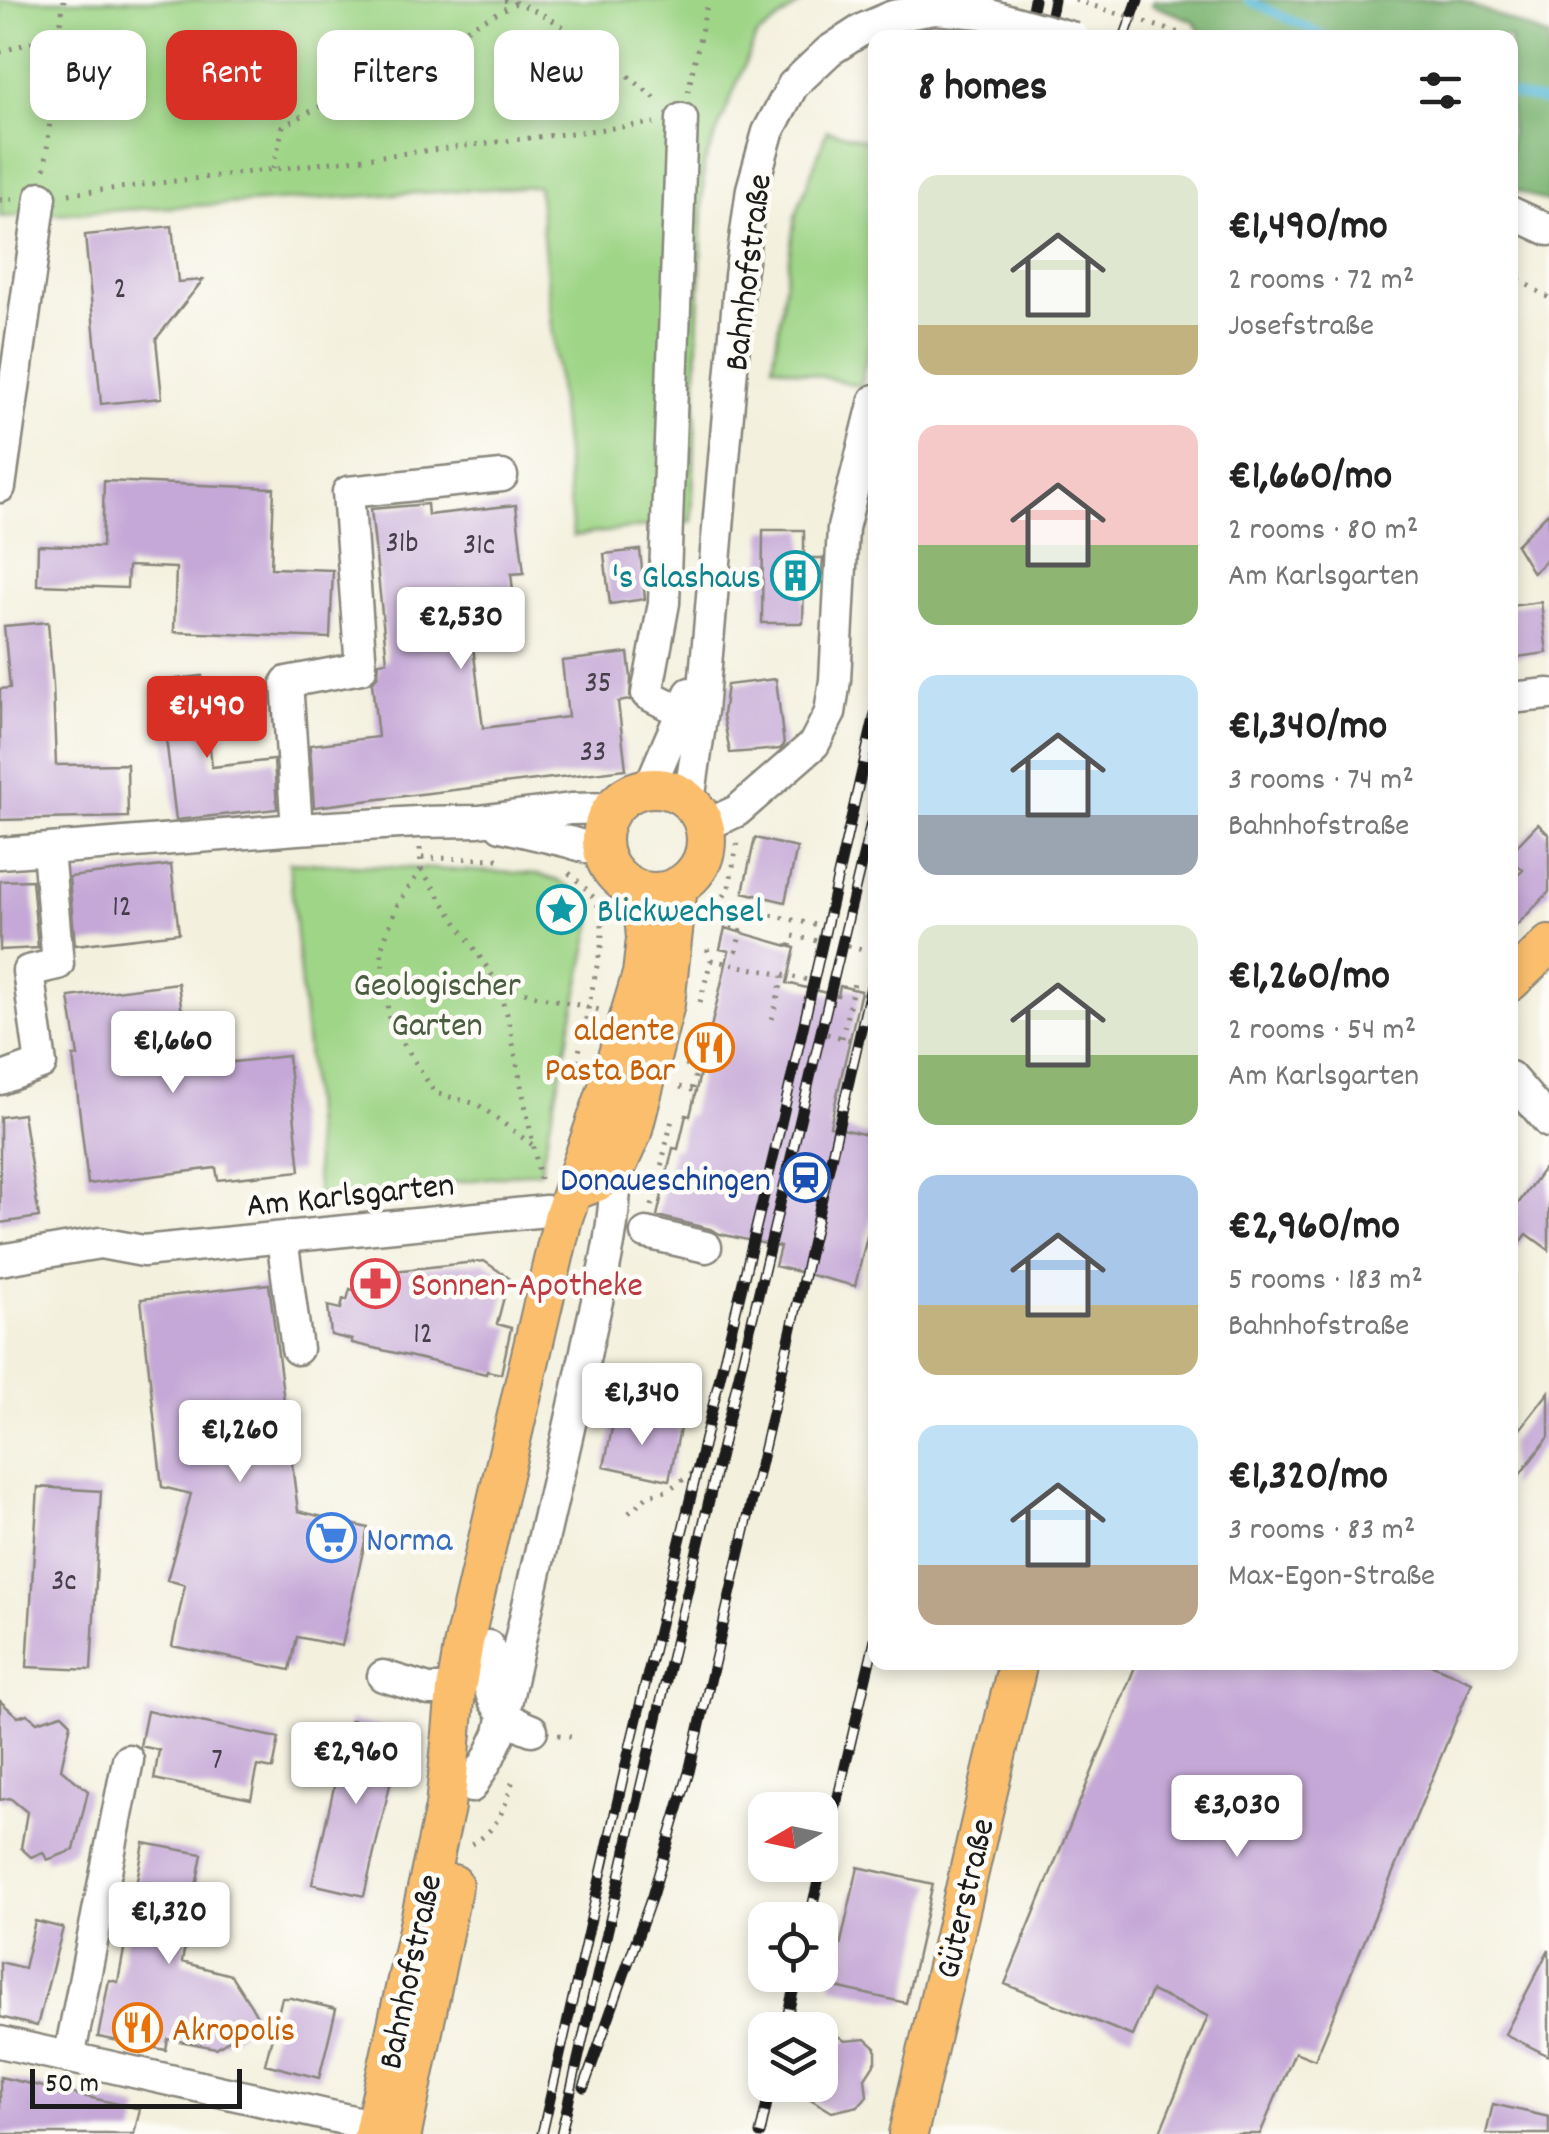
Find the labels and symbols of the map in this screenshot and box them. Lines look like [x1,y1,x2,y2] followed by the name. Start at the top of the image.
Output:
[714,171,788,374] street label: Bahnhofstraße
[113,270,127,313] house number: 2
[386,524,418,567] house number: 31b
[463,526,495,569] house number: 31c
[770,549,822,601] building icon: 's Glashaus
[612,555,761,605] place label: 's Glashaus
[380,587,542,672] pin: €2,530
[584,664,612,707] house number: 35
[126,676,288,761] pin: €1,490
[580,733,606,776] house number: 33
[536,883,588,935] place icon: Blickwechsel
[112,888,132,931] house number: 12
[597,889,763,939] place label: Blickwechsel
[353,963,521,1053] park label: Geologischer Garten
[545,1008,675,1098] place label: aldente Pasta Bar
[92,1011,254,1096] pin: €1,660
[684,1022,736,1074] restaurant icon: aldente Pasta Bar
[780,1152,832,1204] station icon: Donaueschingen
[560,1158,771,1208] place label: Donaueschingen
[244,1162,457,1234] street label: Am Karlsgarten
[350,1257,402,1309] pharmacy icon: Sonnen-Apotheke
[411,1263,643,1313] place label: Sonnen-Apotheke
[413,1315,433,1358] house number: 12
[561,1363,723,1448] pin: €1,340
[159,1400,321,1485] pin: €1,260
[305,1512,357,1564] supermarket icon: Norma
[366,1518,453,1568] place label: Norma
[51,1562,77,1605] house number: 3c
[275,1722,437,1807] pin: €2,960
[211,1741,223,1784] house number: 7
[1156,1775,1318,1860] pin: €3,030
[748,1792,838,1882] north arrow
[925,1814,1011,1984] street label: Güterstraße
[368,1870,458,2074] street label: Bahnhofstraße
[88,1882,250,1967] pin: €1,320
[111,2002,163,2054] restaurant icon: Akropolis
[172,2008,295,2058] place label: Akropolis
[30,2064,242,2108] scale bar

